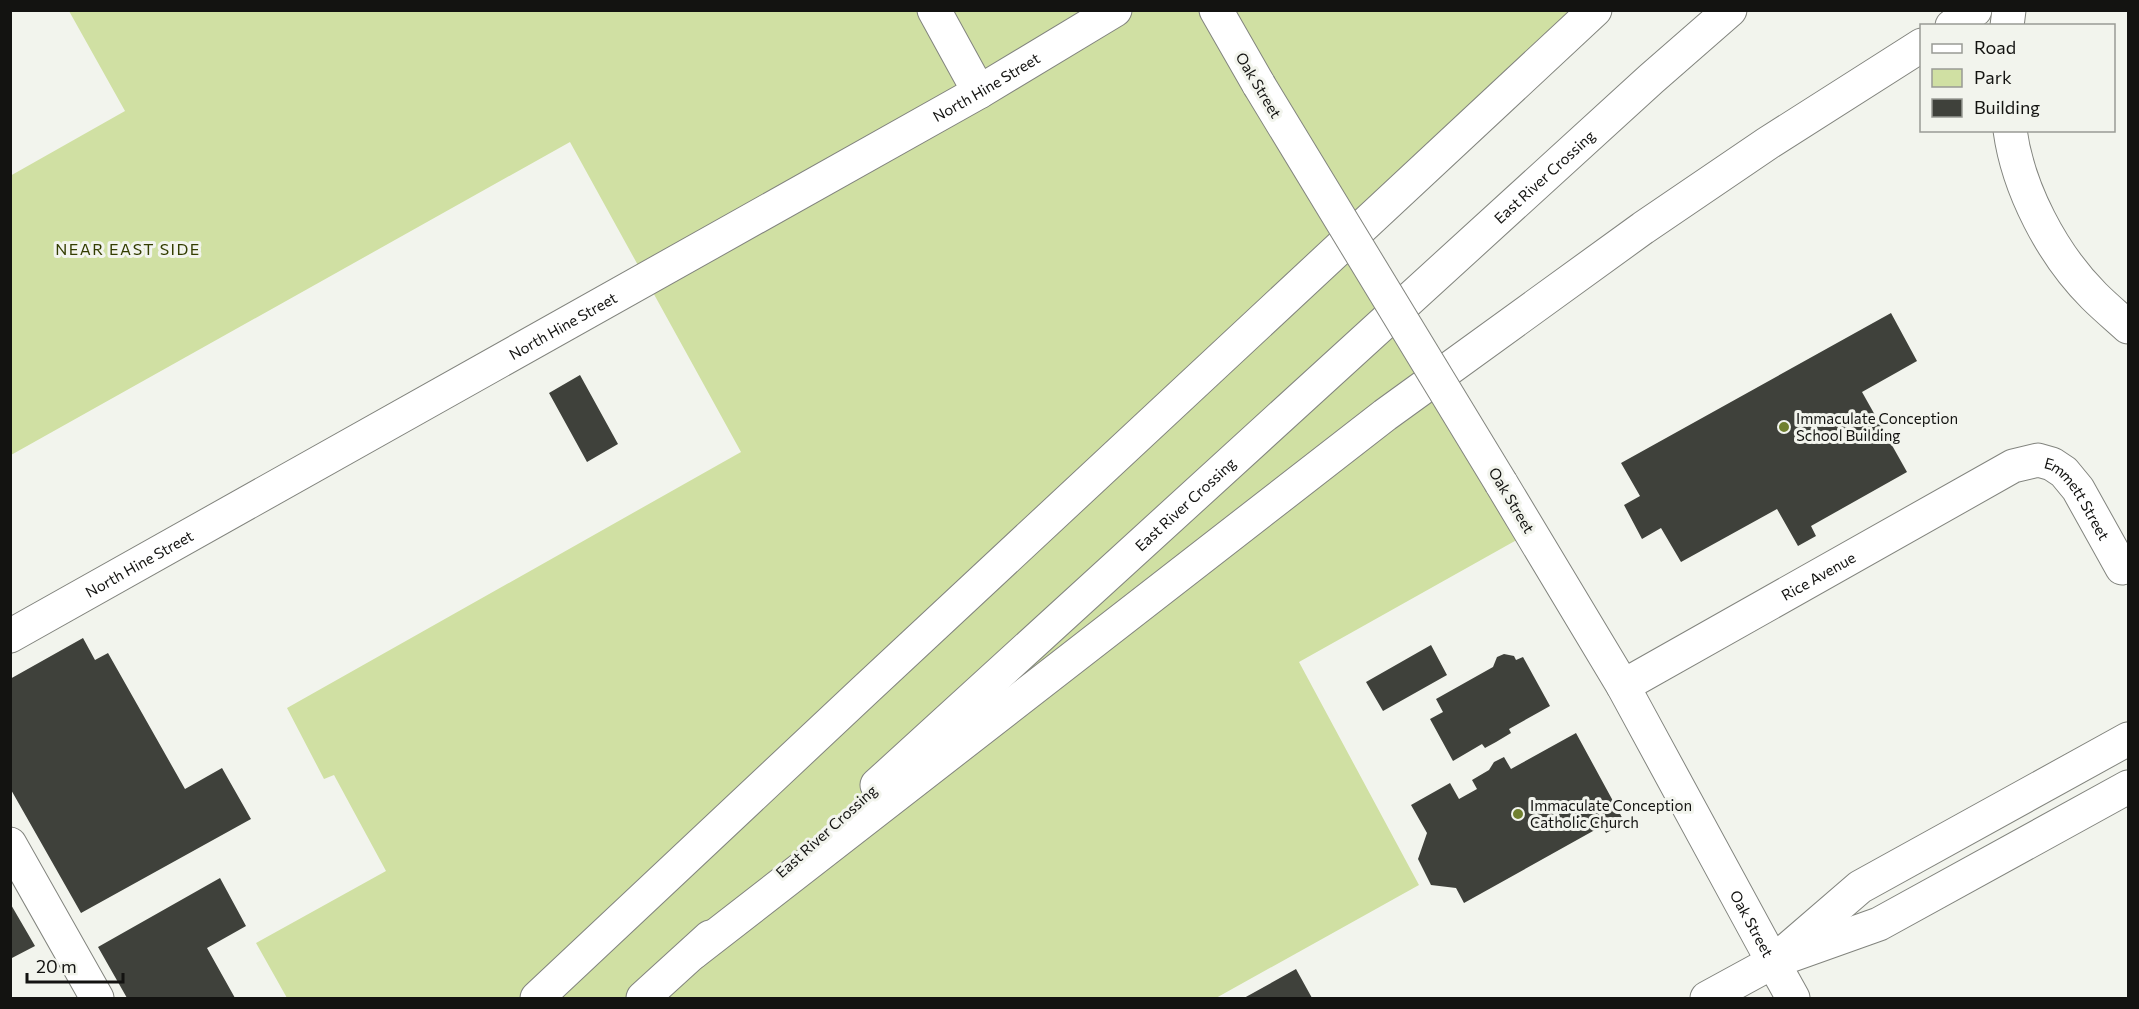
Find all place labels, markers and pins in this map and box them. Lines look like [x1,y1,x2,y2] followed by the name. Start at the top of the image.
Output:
[1796,409,1958,444] place label: Immaculate Conception School Building
[1777,420,1791,434] marker: Immaculate Conception School Building
[1530,796,1692,831] place label: Immaculate Conception Catholic Church
[1511,807,1525,821] marker: Immaculate Conception Catholic Church

